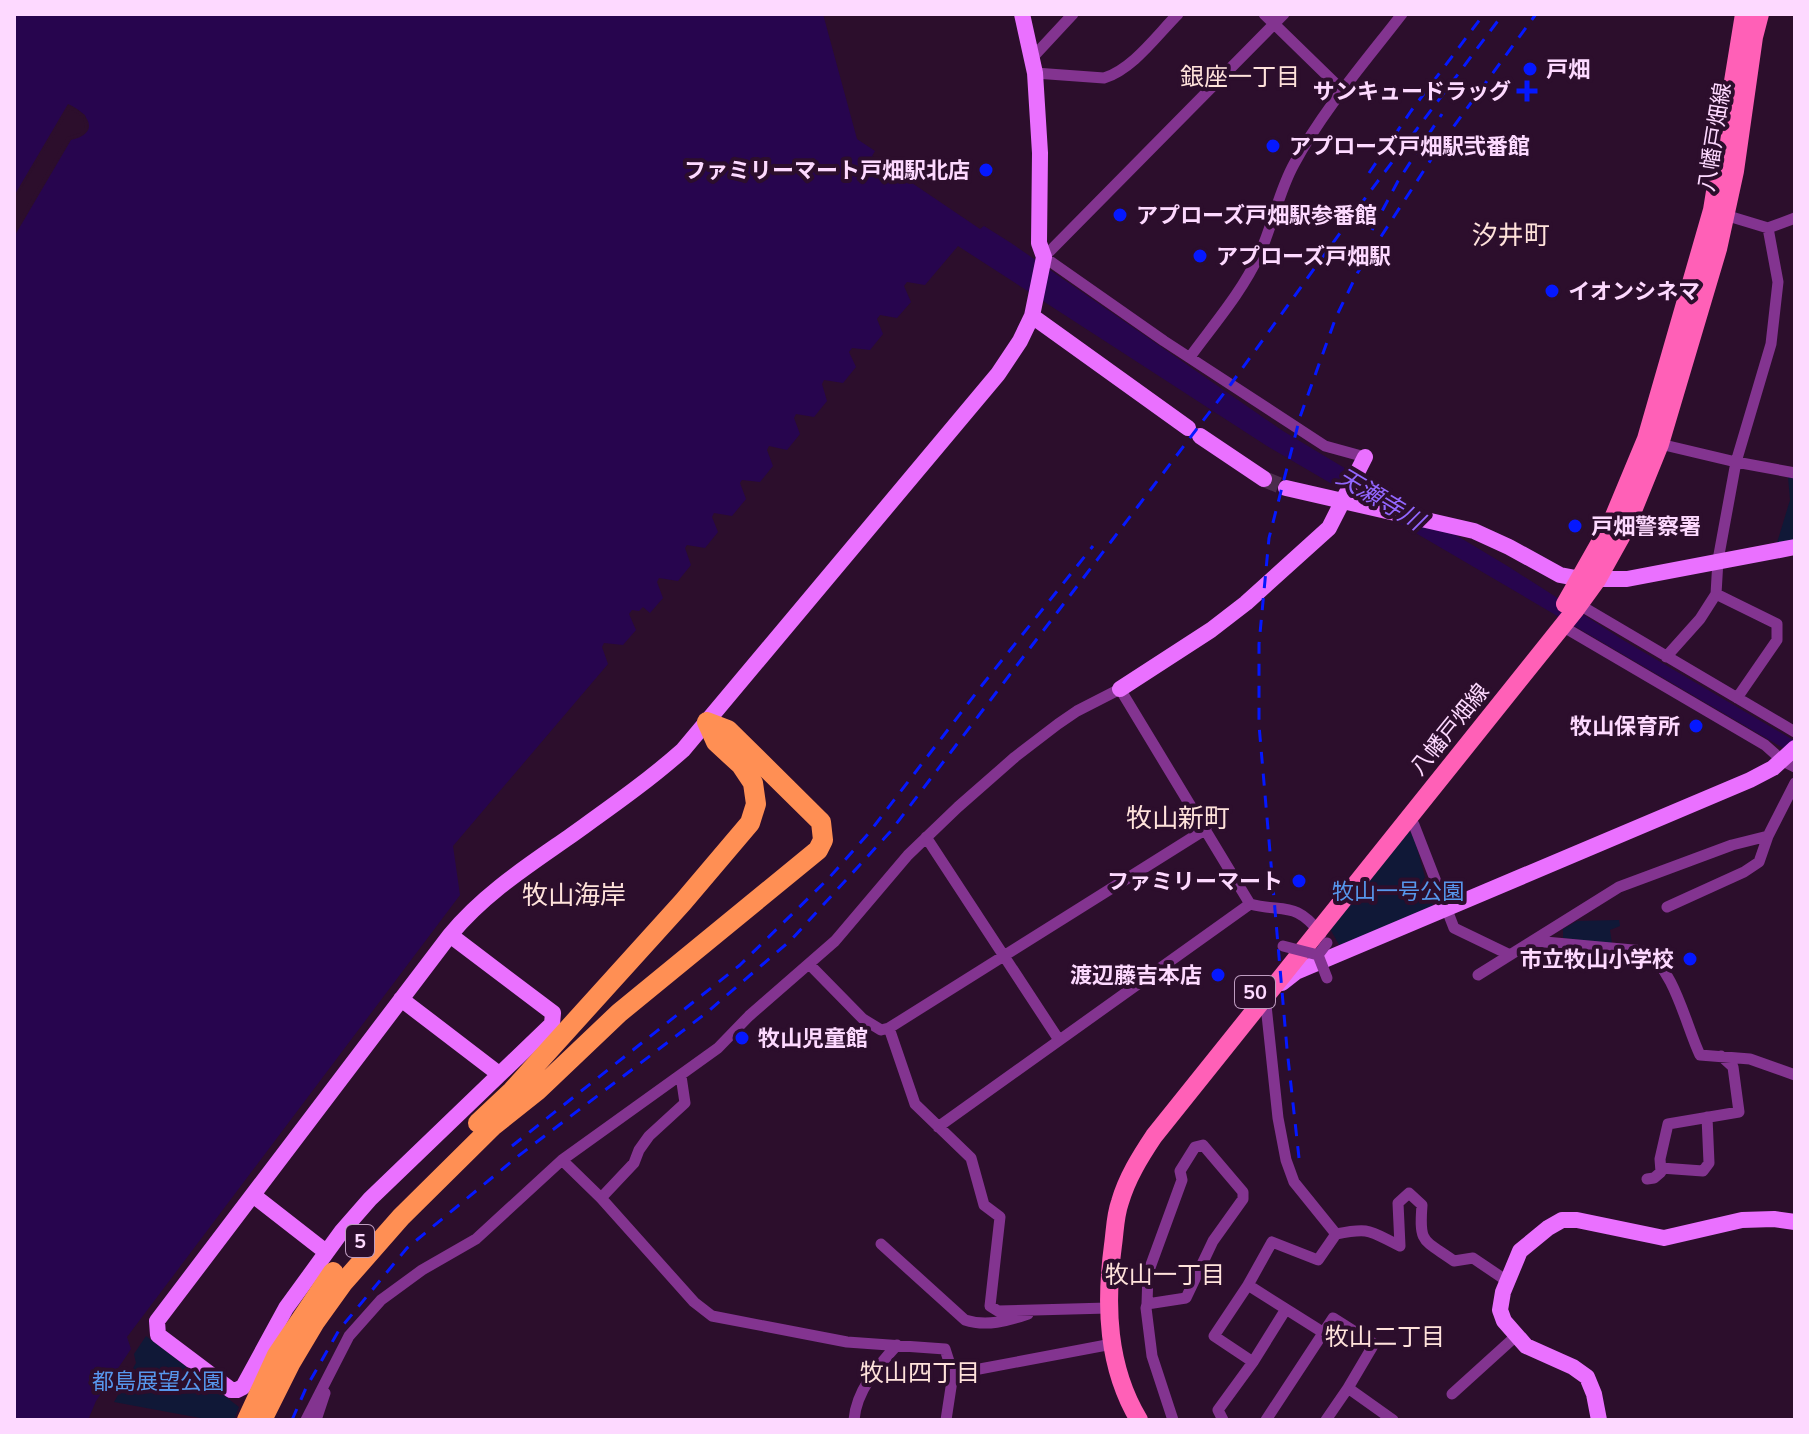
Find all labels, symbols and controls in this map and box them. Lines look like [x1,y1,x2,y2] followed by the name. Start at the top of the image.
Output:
[1546,55,1590,85] place label: 戸畑
[1521,60,1539,78] marker: 戸畑
[1180,61,1300,93] district label: 銀座一丁目
[1313,77,1511,107] place label: サンキュードラッグ
[1692,80,1738,194] street label: 八幡戸畑線
[1518,82,1536,100] marker: サンキュードラッグ
[1289,132,1530,162] place label: アプローズ戸畑駅弐番館
[1264,137,1282,155] marker: アプローズ戸畑駅弐番館
[684,156,970,186] place label: ファミリーマート戸畑駅北店
[977,161,995,179] marker: ファミリーマート戸畑駅北店
[1136,201,1377,231] place label: アプローズ戸畑駅参番館
[1111,206,1129,224] marker: アプローズ戸畑駅参番館
[1472,218,1550,253] district label: 汐井町
[1216,242,1391,272] place label: アプローズ戸畑駅
[1191,247,1209,265] marker: アプローズ戸畑駅
[1568,277,1700,307] place label: イオンシネマ
[1543,282,1561,300] marker: イオンシネマ
[1331,461,1432,539] water label: 天瀬寺川
[1591,512,1701,542] place label: 戸畑警察署
[1566,517,1584,535] marker: 戸畑警察署
[1404,677,1496,782] street label: 八幡戸畑線
[1570,712,1680,742] place label: 牧山保育所
[1687,717,1705,735] marker: 牧山保育所
[1126,801,1230,836] district label: 牧山新町
[1107,867,1283,897] place label: ファミリーマート
[1290,872,1308,890] marker: ファミリーマート
[1332,877,1464,907] park label: 牧山一号公園
[522,878,626,913] district label: 牧山海岸
[1520,945,1674,975] place label: 市立牧山小学校
[1681,950,1699,968] marker: 市立牧山小学校
[1070,961,1202,991] place label: 渡辺藤吉本店
[1209,966,1227,984] marker: 渡辺藤吉本店
[1235,976,1275,1008] road number: 50
[758,1024,868,1054] place label: 牧山児童館
[733,1029,751,1047] marker: 牧山児童館
[346,1225,374,1257] road number: 5
[1105,1259,1225,1291] district label: 牧山一丁目
[1325,1321,1445,1353] district label: 牧山二丁目
[860,1357,980,1389] district label: 牧山四丁目
[92,1367,224,1397] park label: 都島展望公園

